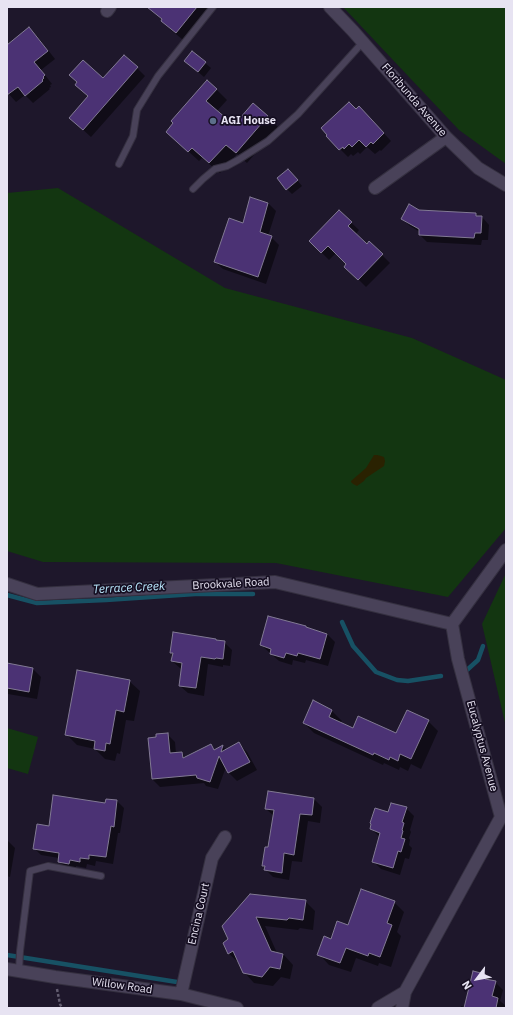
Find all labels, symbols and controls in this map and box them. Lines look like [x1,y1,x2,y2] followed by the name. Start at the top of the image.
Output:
[379,61,449,139] street label: Floribunda Avenue
[221,114,276,128] place label: AGI House
[208,116,218,126] marker: AGI House
[192,575,270,593] street label: Brookvale Road
[92,579,166,597] water label: Terrace Creek
[464,699,500,793] street label: Eucalyptus Avenue
[186,882,212,946] street label: Encina Court
[457,959,497,999] north arrow
[91,975,153,997] street label: Willow Road
[459,978,475,992] text: N

